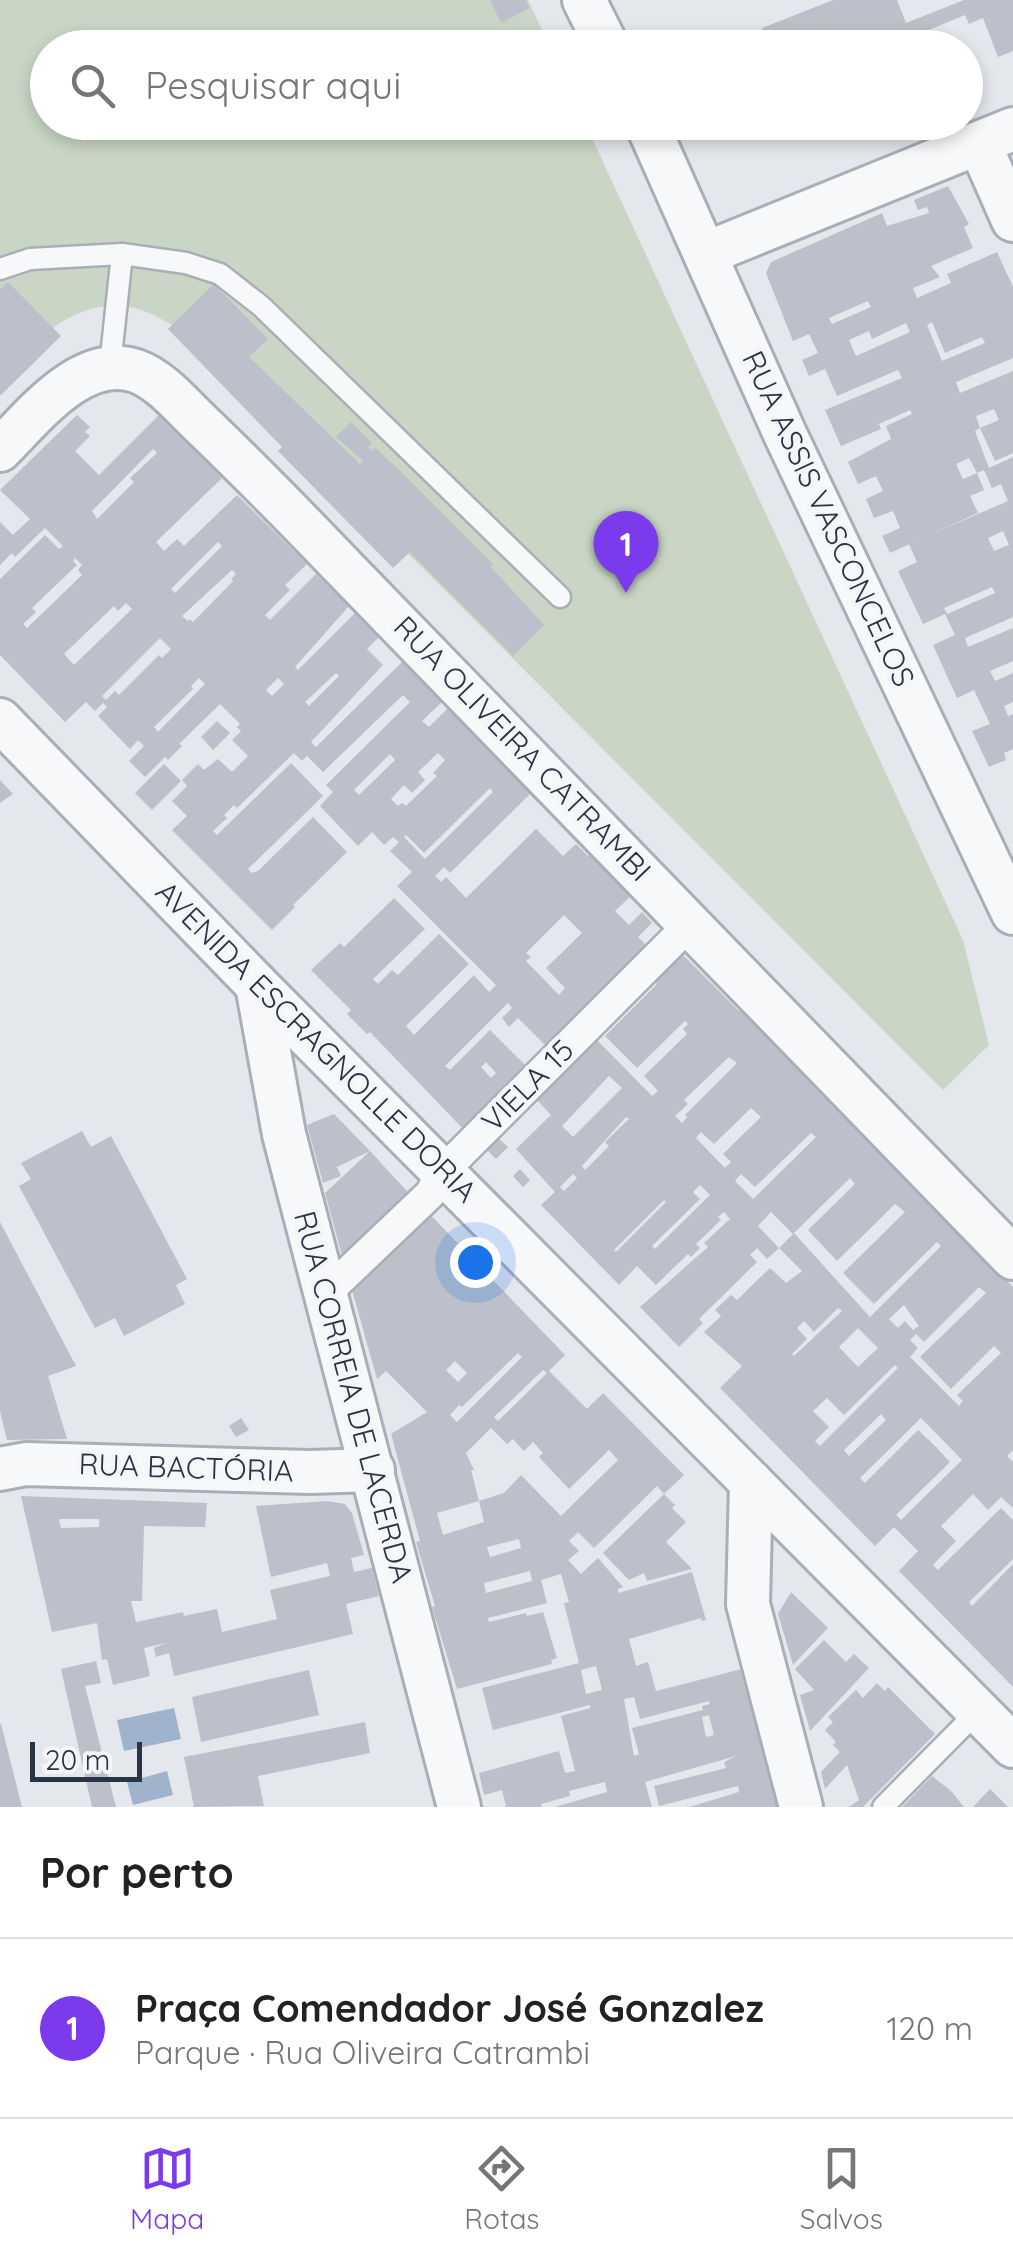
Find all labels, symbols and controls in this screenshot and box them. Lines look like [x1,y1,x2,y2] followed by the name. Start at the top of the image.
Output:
[30,30,983,140] search box
[65,58,120,113] icon: search
[145,61,401,109] text: Pesquisar aqui
[734,345,923,692] street label: RUA ASSIS VASCONCELOS
[594,510,658,593] pin: 1
[386,608,659,889] street label: RUA OLIVEIRA CATRAMBI
[148,873,485,1210] street label: AVENIDA ESCRAGNOLLE DORIA
[473,1031,582,1140] street label: VIELA 15
[286,1207,422,1587] street label: RUA CORREIA DE LACERDA
[450,1237,501,1288] your location
[78,1444,294,1490] street label: RUA BACTÓRIA
[30,1737,142,1782] scale bar
[45,1742,110,1777] text: 20 m
[40,1846,234,1899] text: Por perto
[135,1984,764,2032] text: Praça Comendador José Gonzalez
[66,2008,79,2048] text: 1
[886,2008,973,2048] text: 120 m
[135,2032,590,2072] text: Parque · Rua Oliveira Catrambi
[130,2141,204,2236] tab: Mapa
[464,2141,539,2236] tab: Rotas
[800,2141,883,2236] tab: Salvos

